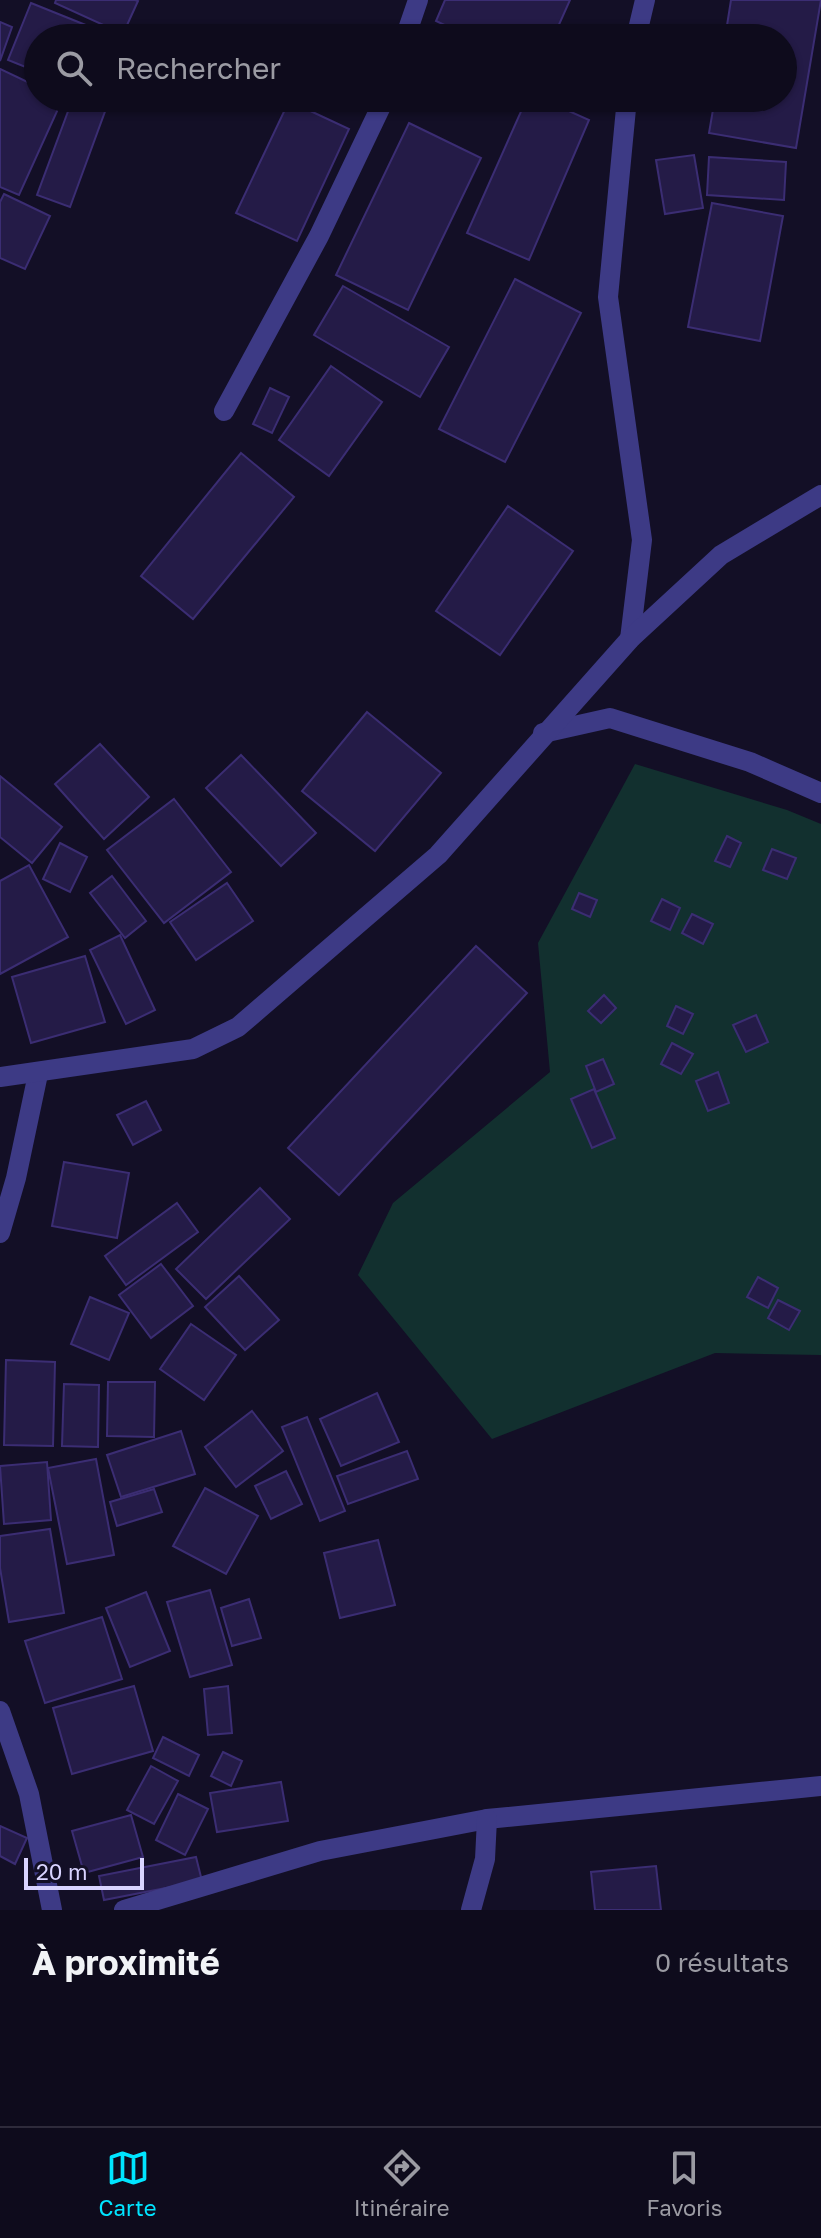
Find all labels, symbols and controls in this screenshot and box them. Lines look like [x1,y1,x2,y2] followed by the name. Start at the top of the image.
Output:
[24,24,797,112] search box
[52,46,96,90] icon: search
[116,50,281,86] text: Rechercher
[24,1854,144,1890] scale bar
[36,1858,87,1885] text: 20 m
[32,1942,220,1982] text: À proximité
[655,1947,789,1978] text: 0 résultats
[99,2146,157,2221] tab: Carte
[354,2146,449,2221] tab: Itinéraire
[647,2146,722,2221] tab: Favoris

